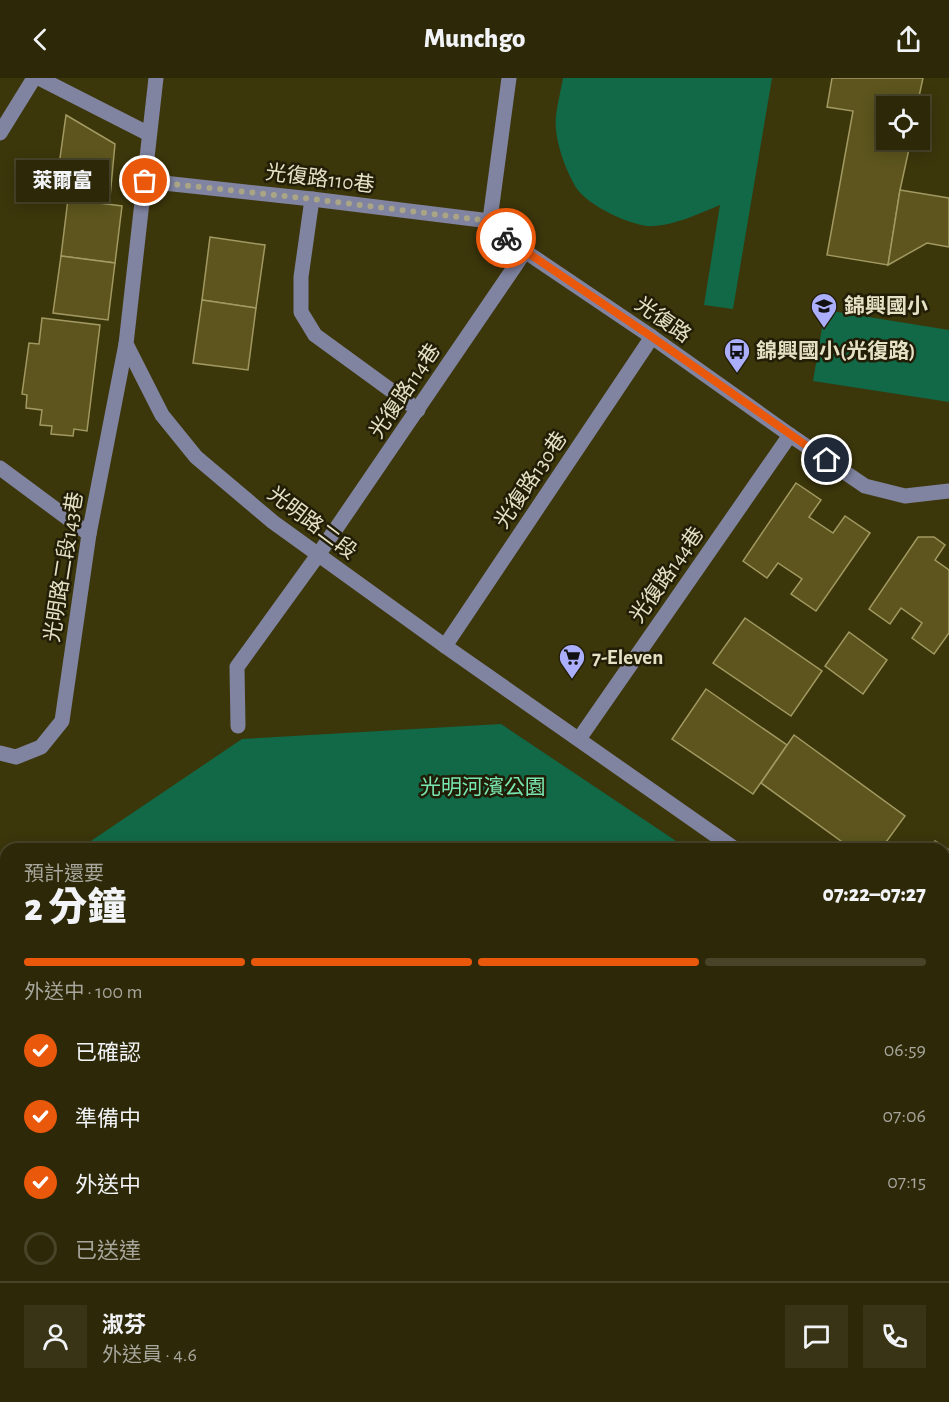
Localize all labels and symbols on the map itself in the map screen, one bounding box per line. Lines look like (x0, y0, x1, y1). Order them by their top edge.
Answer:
pin (119, 155, 170, 206)
callout: 萊爾富 (16, 160, 109, 202)
street label: 光復路110巷 (264, 161, 376, 196)
courier (476, 208, 536, 268)
school or university icon: 錦興國小 (809, 291, 839, 329)
street label: 光復路 (631, 293, 695, 347)
place label: 錦興國小 (844, 294, 928, 317)
bus stop icon: 錦興國小(光復路) (722, 336, 752, 374)
place label: 錦興國小(光復路) (756, 339, 916, 362)
street label: 光復路114巷 (365, 340, 444, 442)
street label: 光復路130巷 (490, 428, 571, 532)
pin (801, 434, 852, 485)
street label: 光明路二段 (264, 482, 361, 563)
street label: 光明路二段143巷 (41, 490, 86, 644)
street label: 光復路144巷 (626, 523, 708, 627)
supermarket icon: 7-Eleven (557, 642, 587, 680)
place label: 7-Eleven (592, 647, 663, 668)
park label: 光明河濱公園 (420, 776, 546, 798)

